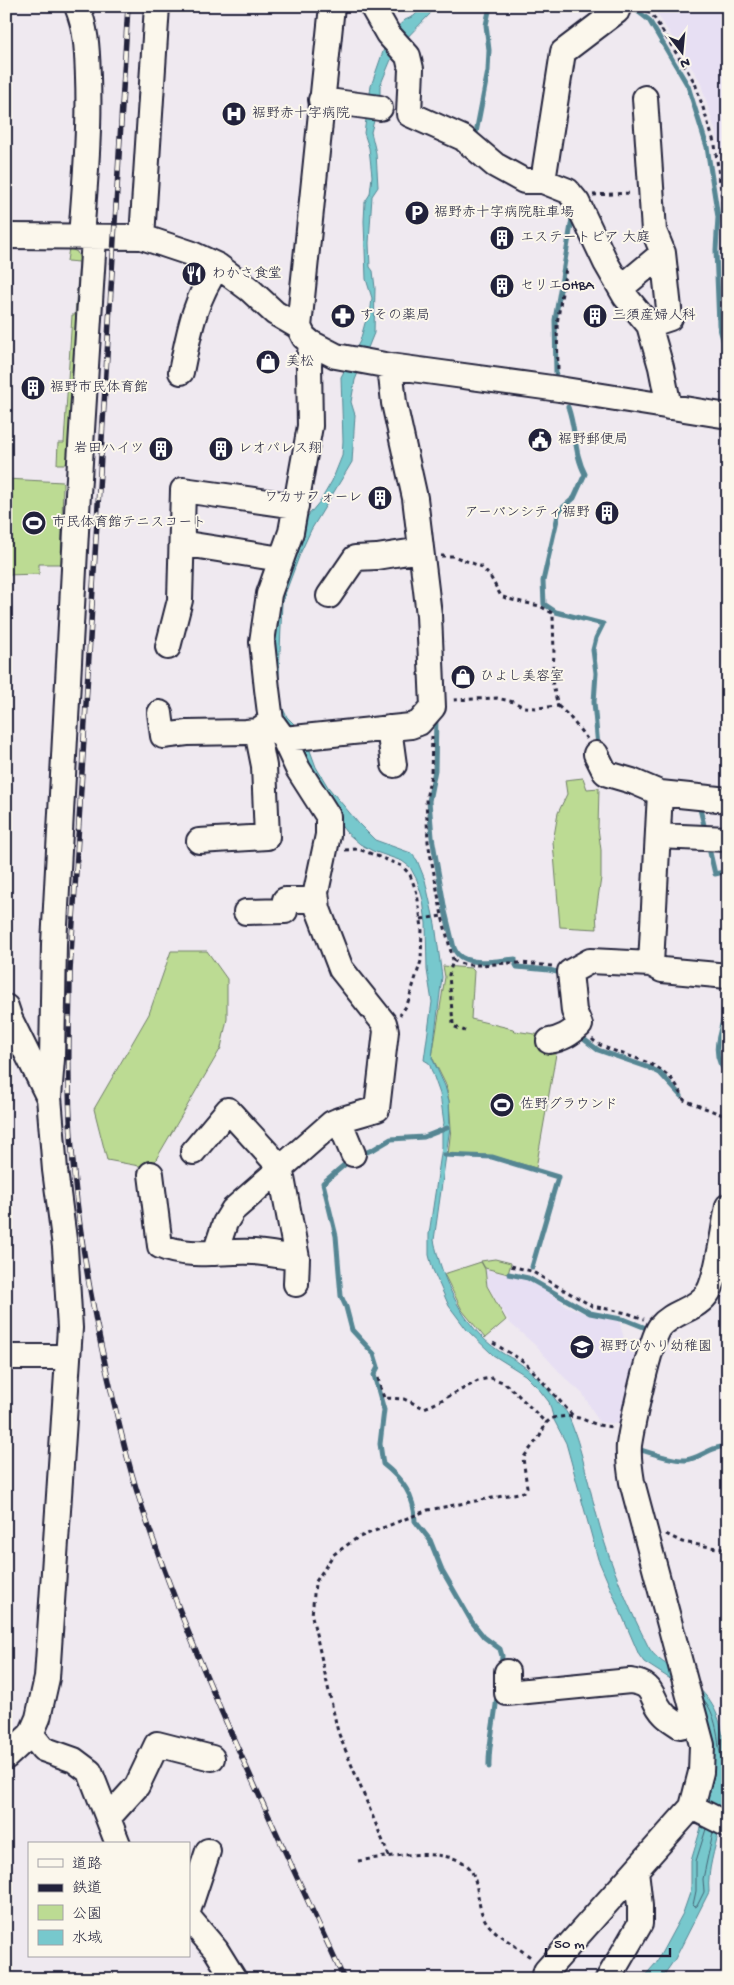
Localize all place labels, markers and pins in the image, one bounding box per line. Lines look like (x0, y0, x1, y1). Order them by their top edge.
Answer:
hospital icon: 裾野赤十字病院 (221, 101, 247, 127)
place label: 裾野赤十字病院 (252, 106, 350, 123)
parking icon: 裾野赤十字病院駐車場 (404, 200, 430, 226)
place label: 裾野赤十字病院駐車場 (434, 205, 574, 222)
building icon: エステートピア 大庭 (489, 225, 515, 251)
place label: エステートピア 大庭 (520, 230, 650, 247)
restaurant icon: わかさ食堂 (181, 261, 207, 287)
place label: わかさ食堂 (212, 266, 282, 283)
building icon: セリエOHBA (489, 273, 515, 299)
place label: セリエOHBA (520, 278, 595, 295)
pharmacy icon: すその薬局 (330, 303, 356, 329)
building icon: 三須産婦人科 (582, 303, 608, 329)
place label: すその薬局 (360, 308, 430, 325)
place label: 三須産婦人科 (612, 308, 696, 325)
shop icon: 美松 (255, 349, 281, 375)
place label: 美松 (286, 354, 314, 371)
building icon: 裾野市民体育館 (20, 375, 46, 401)
place label: 裾野市民体育館 (50, 380, 148, 397)
public building icon: 裾野郵便局 (527, 427, 553, 453)
place label: 裾野郵便局 (558, 432, 628, 449)
building icon: 岩田ハイツ (148, 436, 174, 462)
building icon: レオパレス翔 (208, 436, 234, 462)
place label: 岩田ハイツ (74, 441, 144, 458)
place label: レオパレス翔 (238, 441, 322, 458)
building icon: ワカサフォーレ (367, 485, 393, 511)
place label: ワカサフォーレ (265, 490, 362, 507)
building icon: アーバンシティ裾野 (594, 500, 620, 526)
place label: アーバンシティ裾野 (465, 505, 590, 522)
sports icon: 市民体育館テニスコート (21, 510, 47, 536)
place label: 市民体育館テニスコート (52, 515, 206, 532)
shop icon: ひよし美容室 (450, 664, 476, 690)
place label: ひよし美容室 (480, 669, 564, 686)
sports icon: 佐野グラウンド (489, 1092, 515, 1118)
place label: 佐野グラウンド (520, 1097, 618, 1114)
school or university icon: 裾野ひかり幼稚園 (569, 1334, 595, 1360)
place label: 裾野ひかり幼稚園 (600, 1339, 712, 1356)

